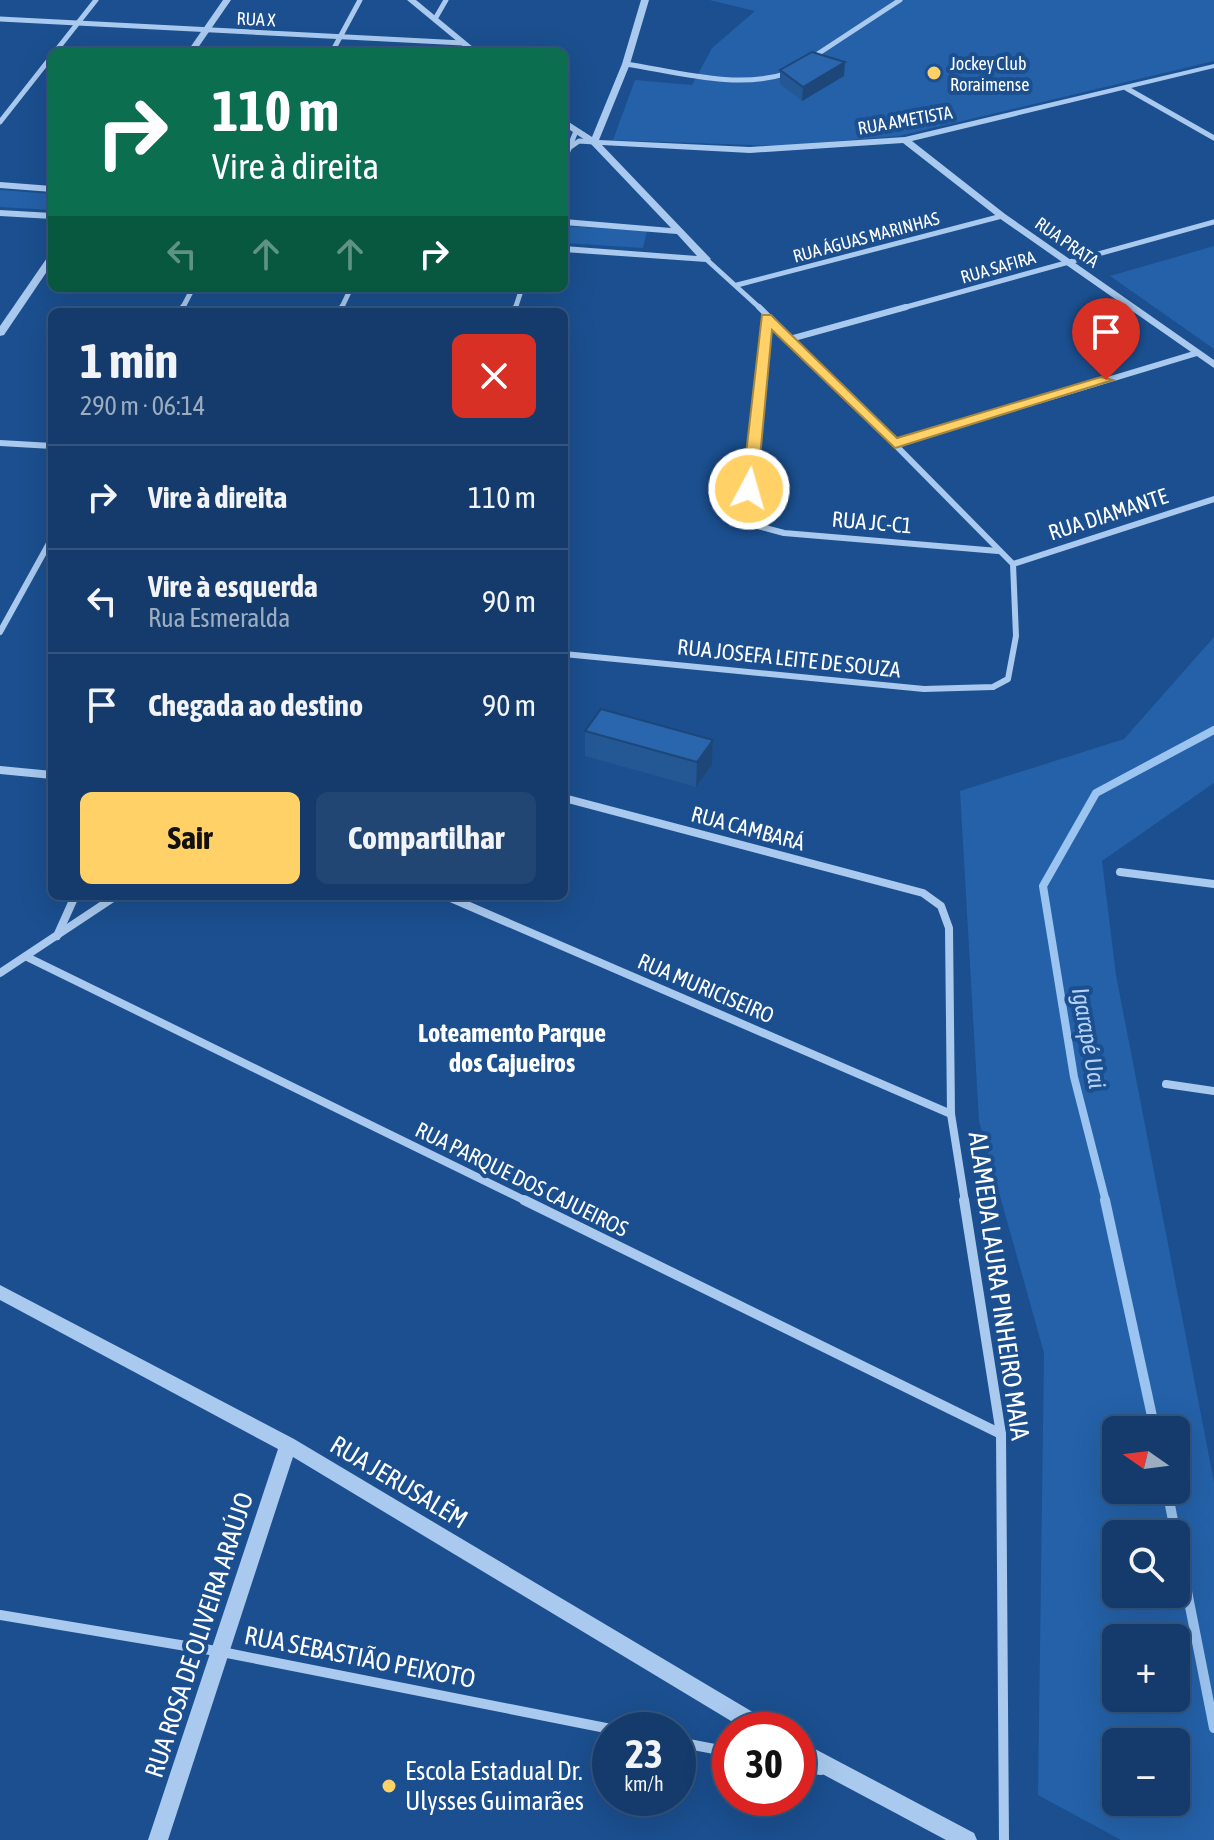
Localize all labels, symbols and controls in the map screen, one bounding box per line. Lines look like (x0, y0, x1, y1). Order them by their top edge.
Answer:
street label: RUA X (236, 7, 277, 31)
place label: Jockey Club Roraimense (950, 53, 1029, 95)
marker: Jockey Club Roraimense (925, 64, 943, 82)
text: 110 m (212, 79, 339, 143)
icon: right (80, 80, 184, 184)
street label: RUA AMETISTA (856, 101, 954, 139)
text: Vire à direita (212, 145, 379, 187)
street label: RUA ÁGUAS MARINHAS (791, 207, 942, 267)
street label: RUA PRATA (1031, 213, 1103, 272)
icon: left (160, 232, 204, 276)
icon: ahead (244, 232, 288, 276)
icon: ahead (328, 232, 372, 276)
icon: right (412, 232, 456, 276)
street label: RUA SAFIRA (958, 246, 1038, 288)
pin (1072, 298, 1140, 380)
icon: arrive (1084, 310, 1128, 354)
text: 1 min (80, 333, 178, 388)
button: close (452, 334, 536, 418)
text: 290 m · 06:14 (80, 391, 205, 421)
position arrow (707, 447, 791, 531)
icon: right (80, 475, 124, 519)
text: Vire à direita (148, 480, 287, 514)
text: 110 m (468, 480, 536, 514)
street label: RUA DIAMANTE (1045, 482, 1172, 546)
street label: RUA JC-C1 (831, 506, 913, 538)
text: Vire à esquerda (148, 569, 318, 603)
icon: left (80, 579, 124, 623)
text: 90 m (482, 584, 536, 618)
text: Rua Esmeralda (148, 603, 290, 633)
street label: RUA JOSEFA LEITE DE SOUZA (676, 633, 902, 683)
icon: arrive (80, 683, 124, 727)
text: Chegada ao destino (148, 688, 363, 722)
text: 90 m (482, 688, 536, 722)
button: Sair (80, 792, 300, 884)
button: Compartilhar (316, 792, 536, 884)
street label: RUA CAMBARÁ (689, 800, 808, 856)
street label: RUA MURICISEIRO (634, 948, 778, 1028)
water label: Igarapé Uai (1067, 985, 1111, 1091)
district label: Loteamento Parque dos Cajueiros (418, 1018, 606, 1078)
street label: RUA PARQUE DOS CAJUEIROS (411, 1116, 633, 1242)
street label: ALAMEDA LAURA PINHEIRO MAIA (963, 1130, 1036, 1442)
north arrow (1102, 1416, 1190, 1504)
map controls (1102, 1416, 1190, 1816)
street label: RUA JERUSALÉM (325, 1429, 473, 1535)
street label: RUA ROSA DE OLIVEIRA ARAÚJO (139, 1489, 259, 1781)
button: search (1102, 1520, 1190, 1608)
street label: RUA SEBASTIÃO PEIXOTO (242, 1620, 478, 1694)
button: + (1102, 1624, 1190, 1712)
speed limit sign: 30 (712, 1712, 816, 1816)
button: − (1102, 1728, 1190, 1816)
text: 23 (625, 1731, 663, 1776)
place label: Escola Estadual Dr. Ulysses Guimarães (405, 1756, 584, 1816)
text: km/h (624, 1772, 664, 1795)
marker: Escola Estadual Dr. Ulysses Guimarães (380, 1777, 398, 1795)

